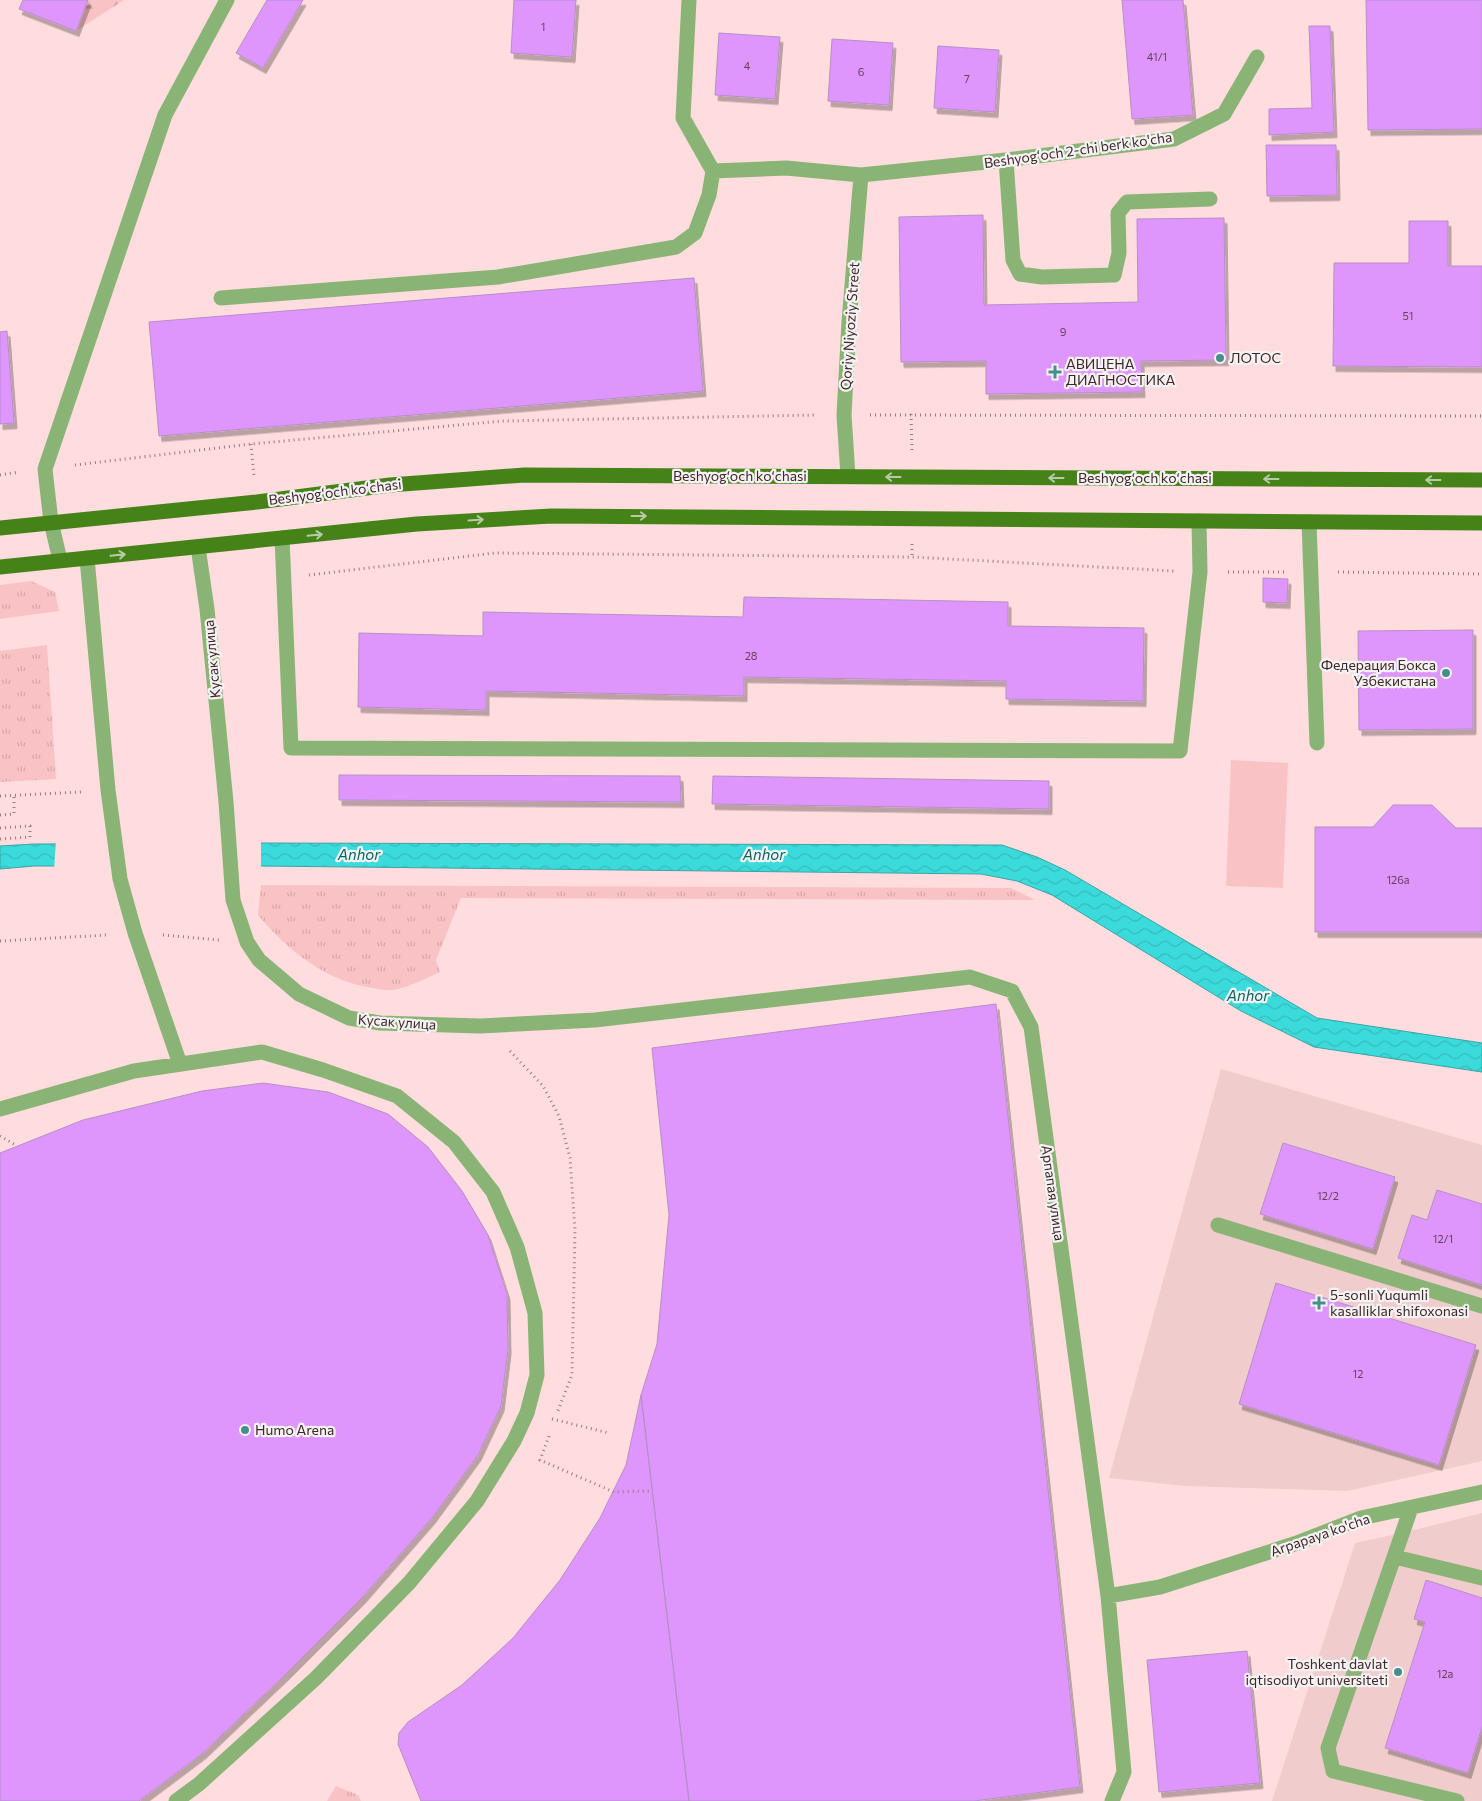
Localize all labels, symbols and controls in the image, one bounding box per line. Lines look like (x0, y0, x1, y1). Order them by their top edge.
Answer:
house number: 1 (541, 20, 545, 33)
house number: 41/1 (1147, 50, 1167, 63)
house number: 4 (744, 59, 751, 72)
house number: 6 (858, 65, 865, 78)
house number: 7 (964, 72, 970, 85)
street label: Beshyogʻoch 2-chi berk ko'cha (983, 128, 1173, 171)
street label: Qoriy Niyoziy Street (837, 261, 862, 391)
house number: 51 (1402, 309, 1414, 322)
house number: 9 (1060, 325, 1067, 338)
place label: ЛОТОС (1230, 349, 1281, 366)
marker: ЛОТОС (1214, 352, 1226, 364)
place label: АВИЦЕНА ДИАГНОСТИКА (1066, 355, 1176, 388)
marker: АВИЦЕНА ДИАГНОСТИКА (1048, 365, 1062, 379)
street label: Beshyogʻoch koʻchasi (673, 467, 807, 484)
street label: Beshyogʻoch koʻchasi (1078, 469, 1212, 486)
one-way arrow (886, 472, 902, 482)
one-way arrow (1048, 473, 1064, 483)
one-way arrow (1263, 474, 1280, 484)
street label: Beshyogʻoch koʻchasi (267, 475, 402, 508)
one-way arrow (1426, 475, 1442, 485)
one-way arrow (630, 512, 646, 521)
one-way arrow (468, 516, 484, 525)
one-way arrow (306, 530, 322, 540)
one-way arrow (110, 550, 126, 559)
street label: Кусак улица (200, 619, 223, 699)
house number: 28 (745, 649, 758, 662)
place label: Федерация Бокса Узбекистана (1321, 656, 1436, 689)
marker: Федерация Бокса Узбекистана (1440, 667, 1452, 679)
water label: Anhor (337, 845, 381, 863)
water label: Anhor (742, 845, 786, 863)
house number: 126a (1386, 873, 1410, 886)
water label: Anhor (1226, 986, 1270, 1004)
street label: Кусак улица (357, 1010, 437, 1033)
street label: Арпапая улица (1038, 1144, 1069, 1242)
house number: 12/2 (1317, 1189, 1339, 1202)
house number: 12/1 (1433, 1232, 1453, 1245)
place label: 5-sonli Yuqumli kasalliklar shifoxonasi (1330, 1286, 1468, 1319)
marker: 5-sonli Yuqumli kasalliklar shifoxonasi (1312, 1296, 1326, 1310)
house number: 12 (1353, 1367, 1363, 1380)
place label: Humo Arena (255, 1421, 334, 1438)
marker: Humo Arena (239, 1424, 251, 1436)
street label: Arpapaya ko'cha (1268, 1510, 1372, 1560)
place label: Toshkent davlat iqtisodiyot universiteti (1245, 1655, 1388, 1688)
marker: Toshkent davlat iqtisodiyot universiteti (1392, 1666, 1404, 1678)
house number: 12a (1437, 1667, 1453, 1680)

